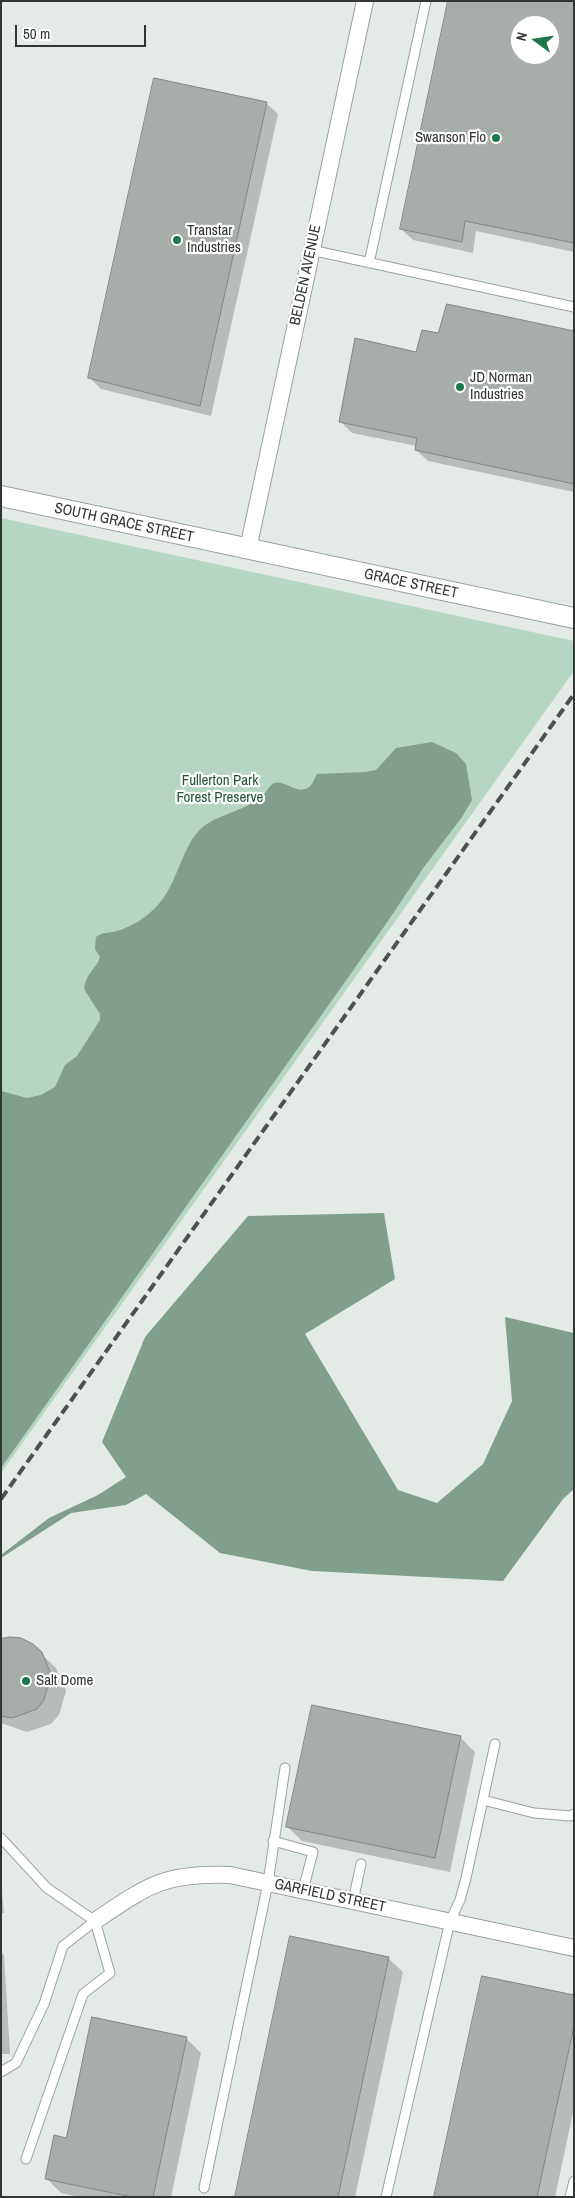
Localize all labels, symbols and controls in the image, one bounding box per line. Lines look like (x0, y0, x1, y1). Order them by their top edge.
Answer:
scale bar (18, 15, 149, 47)
north arrow (510, 15, 560, 65)
text: 50 m (23, 23, 50, 44)
text: N (512, 30, 531, 43)
place label: Swanson Flo (415, 129, 486, 147)
marker: Swanson Flo (490, 132, 502, 144)
place label: Transtar Industries (187, 222, 241, 257)
street label: BELDEN AVENUE (287, 223, 325, 327)
marker: Transtar Industries (171, 234, 183, 246)
place label: JD Norman Industries (470, 369, 532, 404)
marker: JD Norman Industries (454, 381, 466, 393)
street label: SOUTH GRACE STREET (53, 499, 195, 547)
street label: GRACE STREET (362, 565, 460, 603)
park label: Fullerton Park Forest Preserve (177, 772, 263, 807)
place label: Salt Dome (36, 1672, 93, 1690)
marker: Salt Dome (20, 1675, 32, 1687)
street label: GARFIELD STREET (273, 1875, 387, 1917)

